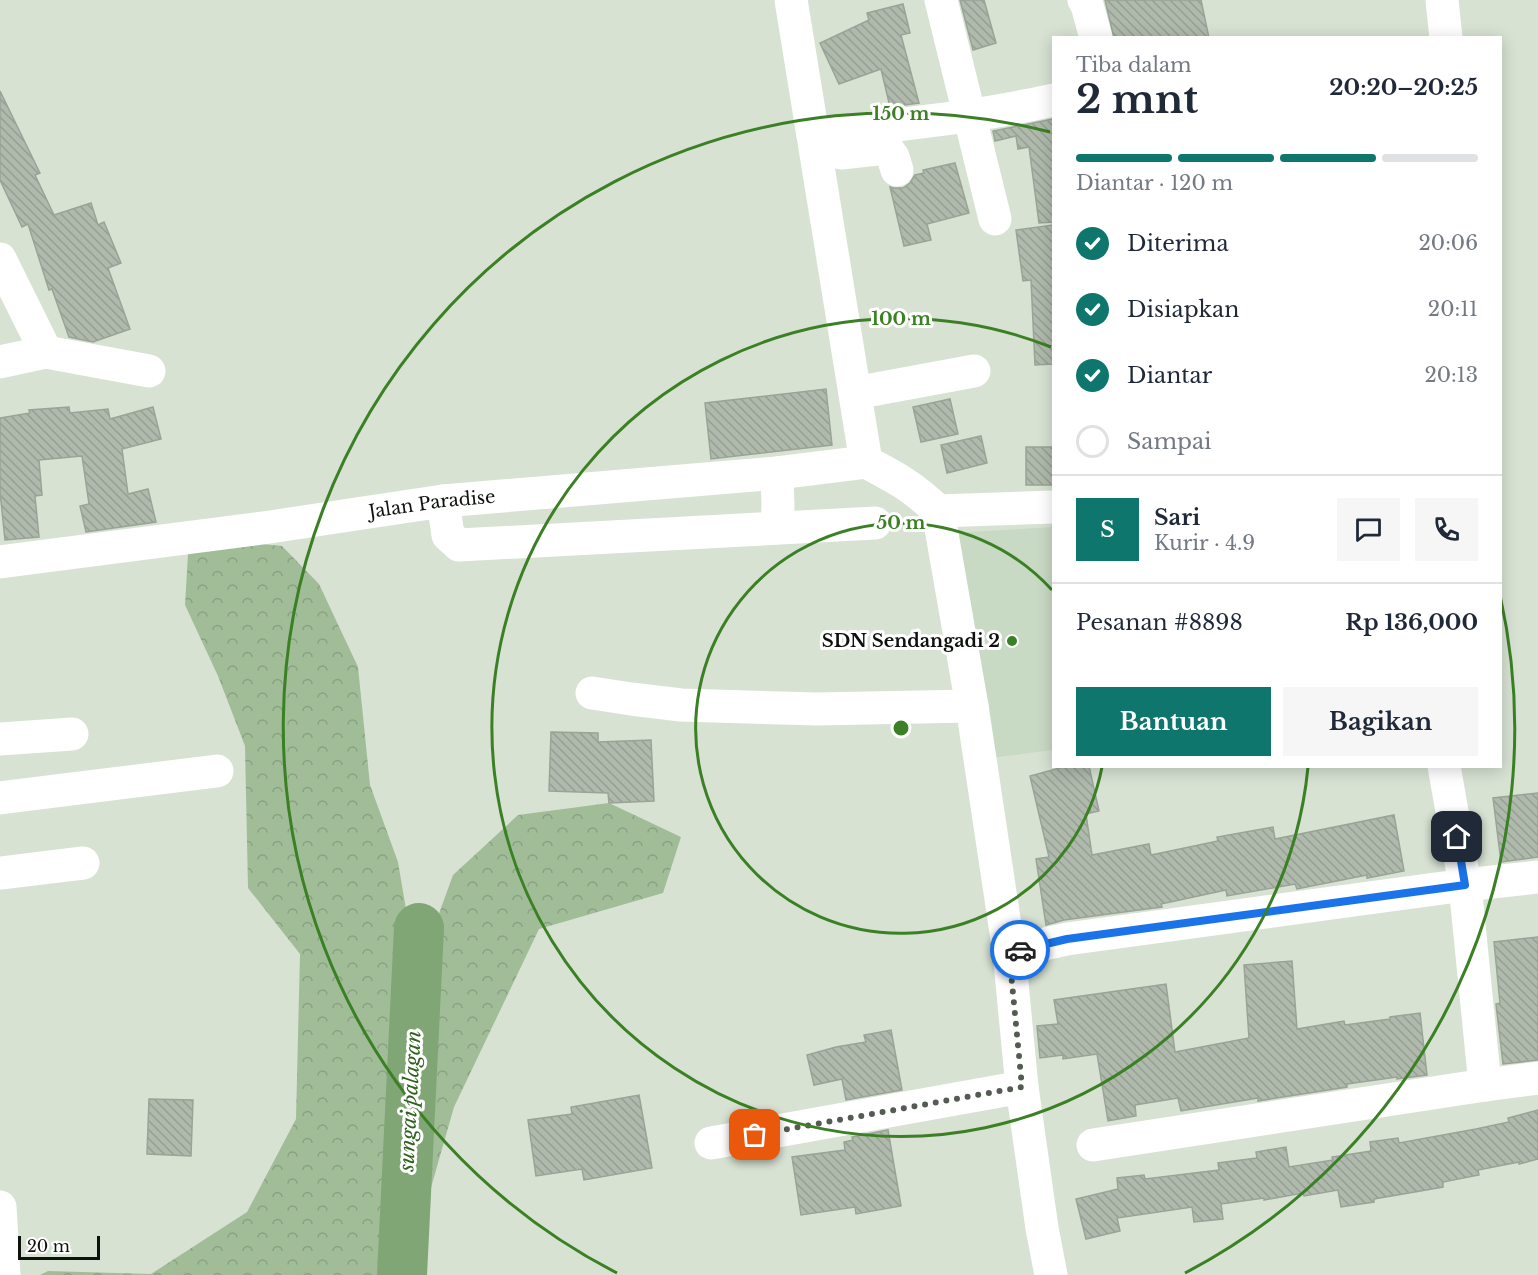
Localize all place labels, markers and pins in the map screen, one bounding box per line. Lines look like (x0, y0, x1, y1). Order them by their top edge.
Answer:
place label: SDN Sendangadi 2 (822, 630, 1000, 652)
marker: SDN Sendangadi 2 (1005, 634, 1019, 648)
centre of rings (891, 718, 911, 738)
pin (1431, 811, 1482, 862)
pin (729, 1109, 780, 1160)

